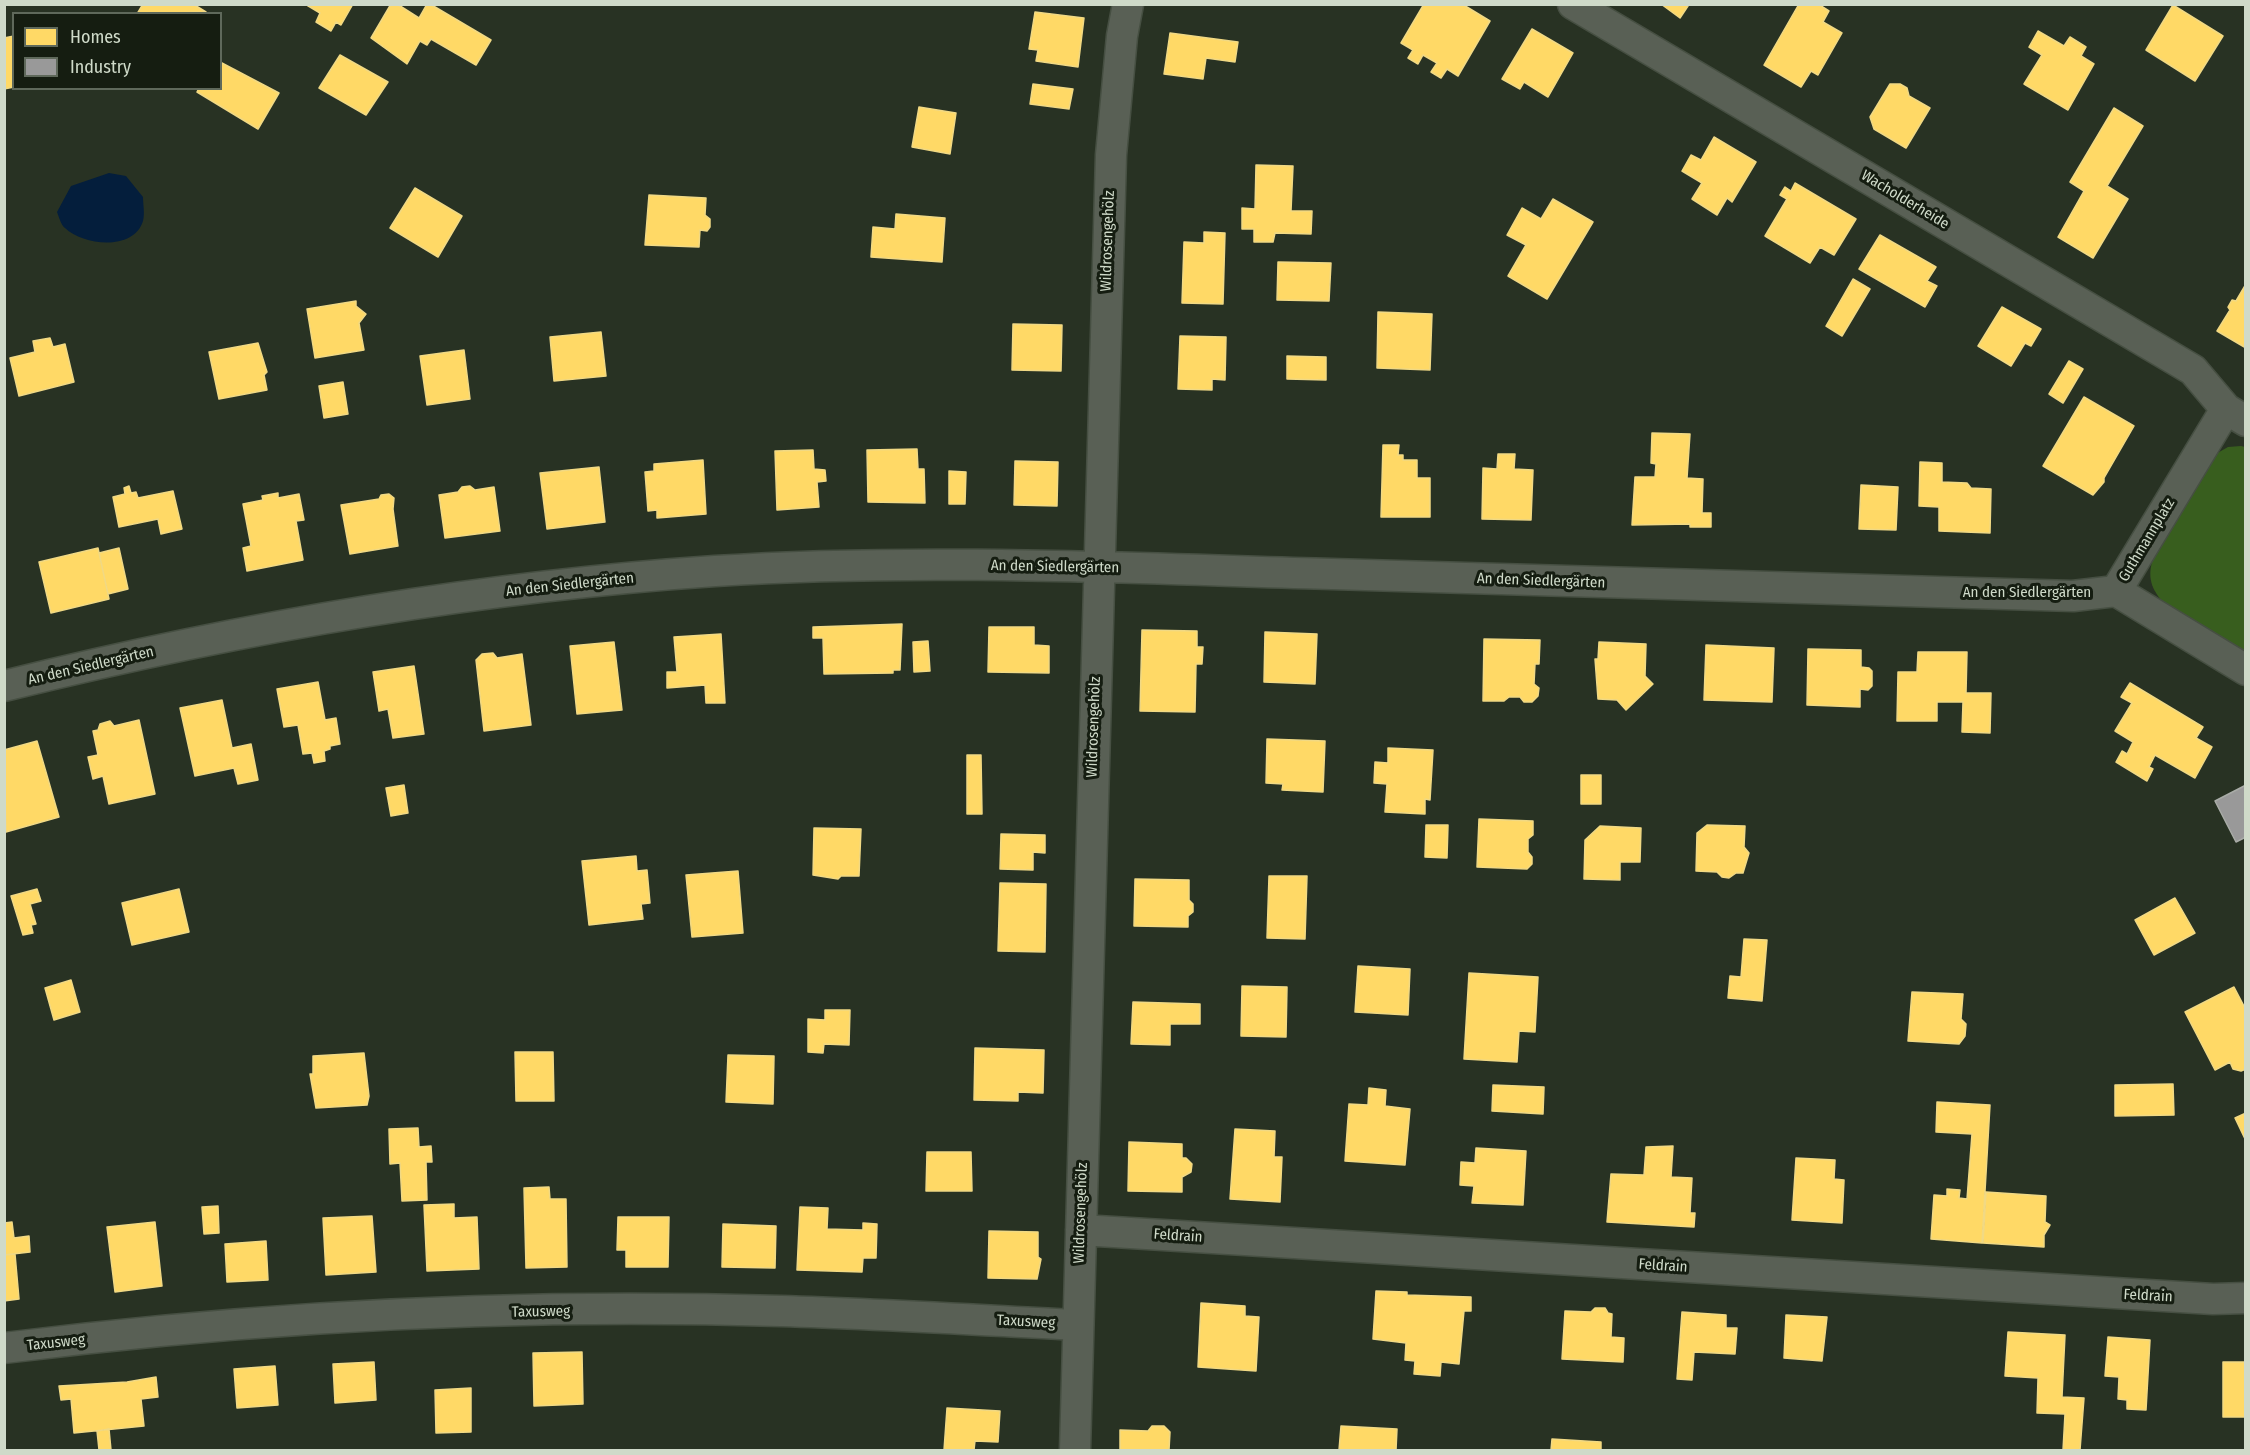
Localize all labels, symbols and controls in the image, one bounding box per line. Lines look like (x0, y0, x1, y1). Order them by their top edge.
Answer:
legend (12, 12, 222, 90)
text: Homes (70, 26, 121, 48)
text: Industry (70, 56, 131, 78)
street label: Wacholderheide (1858, 167, 1952, 233)
street label: Wildrosengehölz (1097, 190, 1119, 292)
street label: Guthmannplatz (2115, 495, 2179, 585)
street label: An den Siedlergärten (991, 557, 1119, 577)
street label: An den Siedlergärten (505, 569, 635, 601)
street label: An den Siedlergärten (1476, 570, 1606, 592)
street label: An den Siedlergärten (1963, 584, 2091, 602)
street label: An den Siedlergärten (26, 643, 156, 689)
street label: Wildrosengehölz (1083, 676, 1105, 778)
street label: Wildrosengehölz (1070, 1162, 1092, 1264)
street label: Feldrain (1153, 1225, 1203, 1247)
street label: Feldrain (1638, 1255, 1688, 1277)
street label: Feldrain (2123, 1286, 2173, 1306)
street label: Taxusweg (512, 1302, 570, 1322)
street label: Taxusweg (996, 1311, 1056, 1333)
street label: Taxusweg (26, 1331, 86, 1355)

